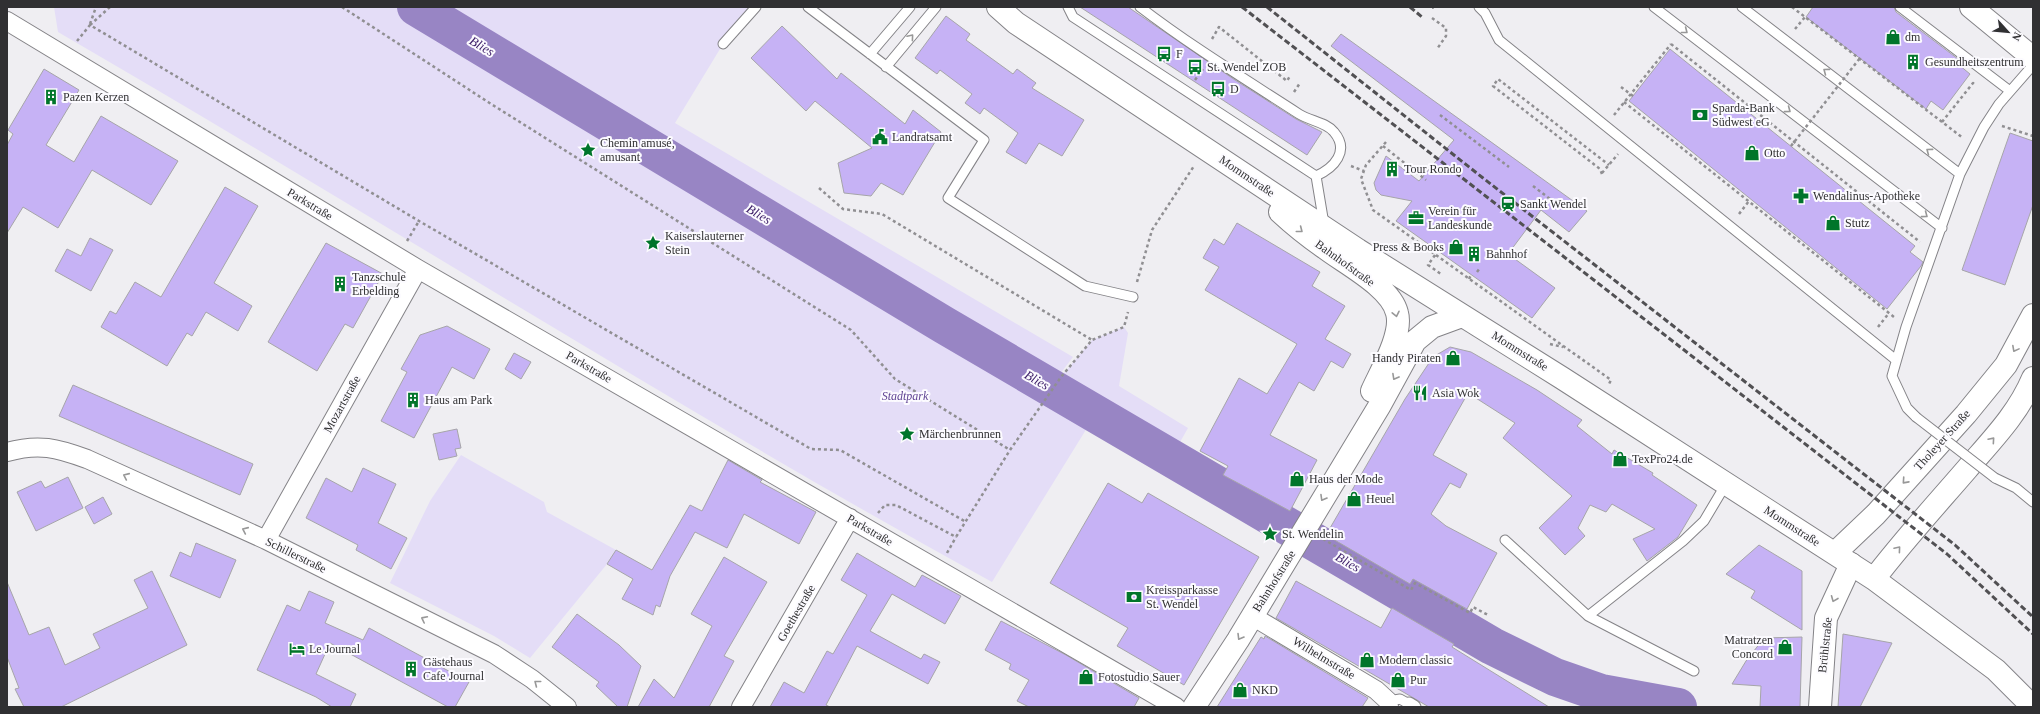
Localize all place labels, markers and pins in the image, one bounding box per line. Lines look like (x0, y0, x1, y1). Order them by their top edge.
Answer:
shop icon: dm (1884, 28, 1902, 46)
place label: dm (1905, 30, 1921, 44)
bus stop icon: F (1155, 45, 1173, 63)
place label: F (1176, 47, 1183, 61)
building icon: Gesundheitszentrum (1904, 53, 1922, 71)
place label: Gesundheitszentrum (1925, 55, 2024, 69)
bus stop icon: St. Wendel ZOB (1186, 58, 1204, 76)
place label: St. Wendel ZOB (1207, 60, 1286, 74)
bus stop icon: D (1209, 80, 1227, 98)
place label: D (1230, 82, 1239, 96)
building icon: Pazen Kerzen (42, 88, 60, 106)
place label: Pazen Kerzen (63, 90, 129, 104)
place label: Sparda-Bank Südwest eG (1712, 101, 1775, 129)
bank icon: Sparda-Bank Südwest eG (1691, 106, 1709, 124)
public building icon: Landratsamt (871, 128, 889, 146)
place label: Landratsamt (892, 130, 953, 144)
place label: Chemin amusé, amusant (600, 136, 675, 164)
place icon: Chemin amusé, amusant (579, 141, 597, 159)
shop icon: Otto (1743, 144, 1761, 162)
place label: Otto (1764, 146, 1785, 160)
building icon: Tour Rondo (1383, 160, 1401, 178)
place label: Tour Rondo (1404, 162, 1462, 176)
pharmacy icon: Wendalinus-Apotheke (1792, 187, 1810, 205)
place label: Wendalinus-Apotheke (1813, 189, 1920, 203)
station icon: Sankt Wendel (1499, 195, 1517, 213)
place label: Sankt Wendel (1520, 197, 1587, 211)
place label: Verein für Landeskunde (1428, 204, 1492, 232)
office icon: Verein für Landeskunde (1407, 209, 1425, 227)
shop icon: Stutz (1824, 214, 1842, 232)
place label: Stutz (1845, 216, 1870, 230)
place label: Kaiserslauterner Stein (665, 229, 744, 257)
place icon: Kaiserslauterner Stein (644, 234, 662, 252)
shop icon: Press & Books (1447, 238, 1465, 256)
place label: Press & Books (1373, 240, 1444, 254)
building icon: Bahnhof (1465, 245, 1483, 263)
place label: Bahnhof (1486, 247, 1527, 261)
place label: Tanzschule Erbelding (352, 270, 406, 298)
building icon: Tanzschule Erbelding (331, 275, 349, 293)
shop icon: Handy Piraten (1444, 349, 1462, 367)
place label: Handy Piraten (1372, 351, 1441, 365)
restaurant icon: Asia Wok (1411, 384, 1429, 402)
place label: Asia Wok (1432, 386, 1479, 400)
building icon: Haus am Park (404, 391, 422, 409)
place label: Haus am Park (425, 393, 492, 407)
place icon: Märchenbrunnen (898, 425, 916, 443)
place label: Märchenbrunnen (919, 427, 1001, 441)
shop icon: TexPro24.de (1611, 450, 1629, 468)
place label: TexPro24.de (1632, 452, 1693, 466)
shop icon: Haus der Mode (1288, 470, 1306, 488)
place label: Haus der Mode (1309, 472, 1383, 486)
shop icon: Heuel (1345, 490, 1363, 508)
place label: Heuel (1366, 492, 1395, 506)
place icon: St. Wendelin (1261, 525, 1279, 543)
place label: St. Wendelin (1282, 527, 1343, 541)
place label: Kreissparkasse St. Wendel (1146, 583, 1218, 611)
bank icon: Kreissparkasse St. Wendel (1125, 588, 1143, 606)
place label: Matratzen Concord (1724, 633, 1773, 661)
shop icon: Matratzen Concord (1776, 638, 1794, 656)
hotel icon: Le Journal (288, 640, 306, 658)
place label: Le Journal (309, 642, 361, 656)
shop icon: Modern classic (1358, 651, 1376, 669)
place label: Modern classic (1379, 653, 1452, 667)
place label: Gästehaus Cafe Journal (423, 655, 485, 683)
building icon: Gästehaus Cafe Journal (402, 660, 420, 678)
shop icon: Fotostudio Sauer (1077, 668, 1095, 686)
place label: Fotostudio Sauer (1098, 670, 1180, 684)
shop icon: Pur (1389, 671, 1407, 689)
place label: Pur (1410, 673, 1427, 687)
shop icon: NKD (1231, 681, 1249, 699)
place label: NKD (1252, 683, 1278, 697)

